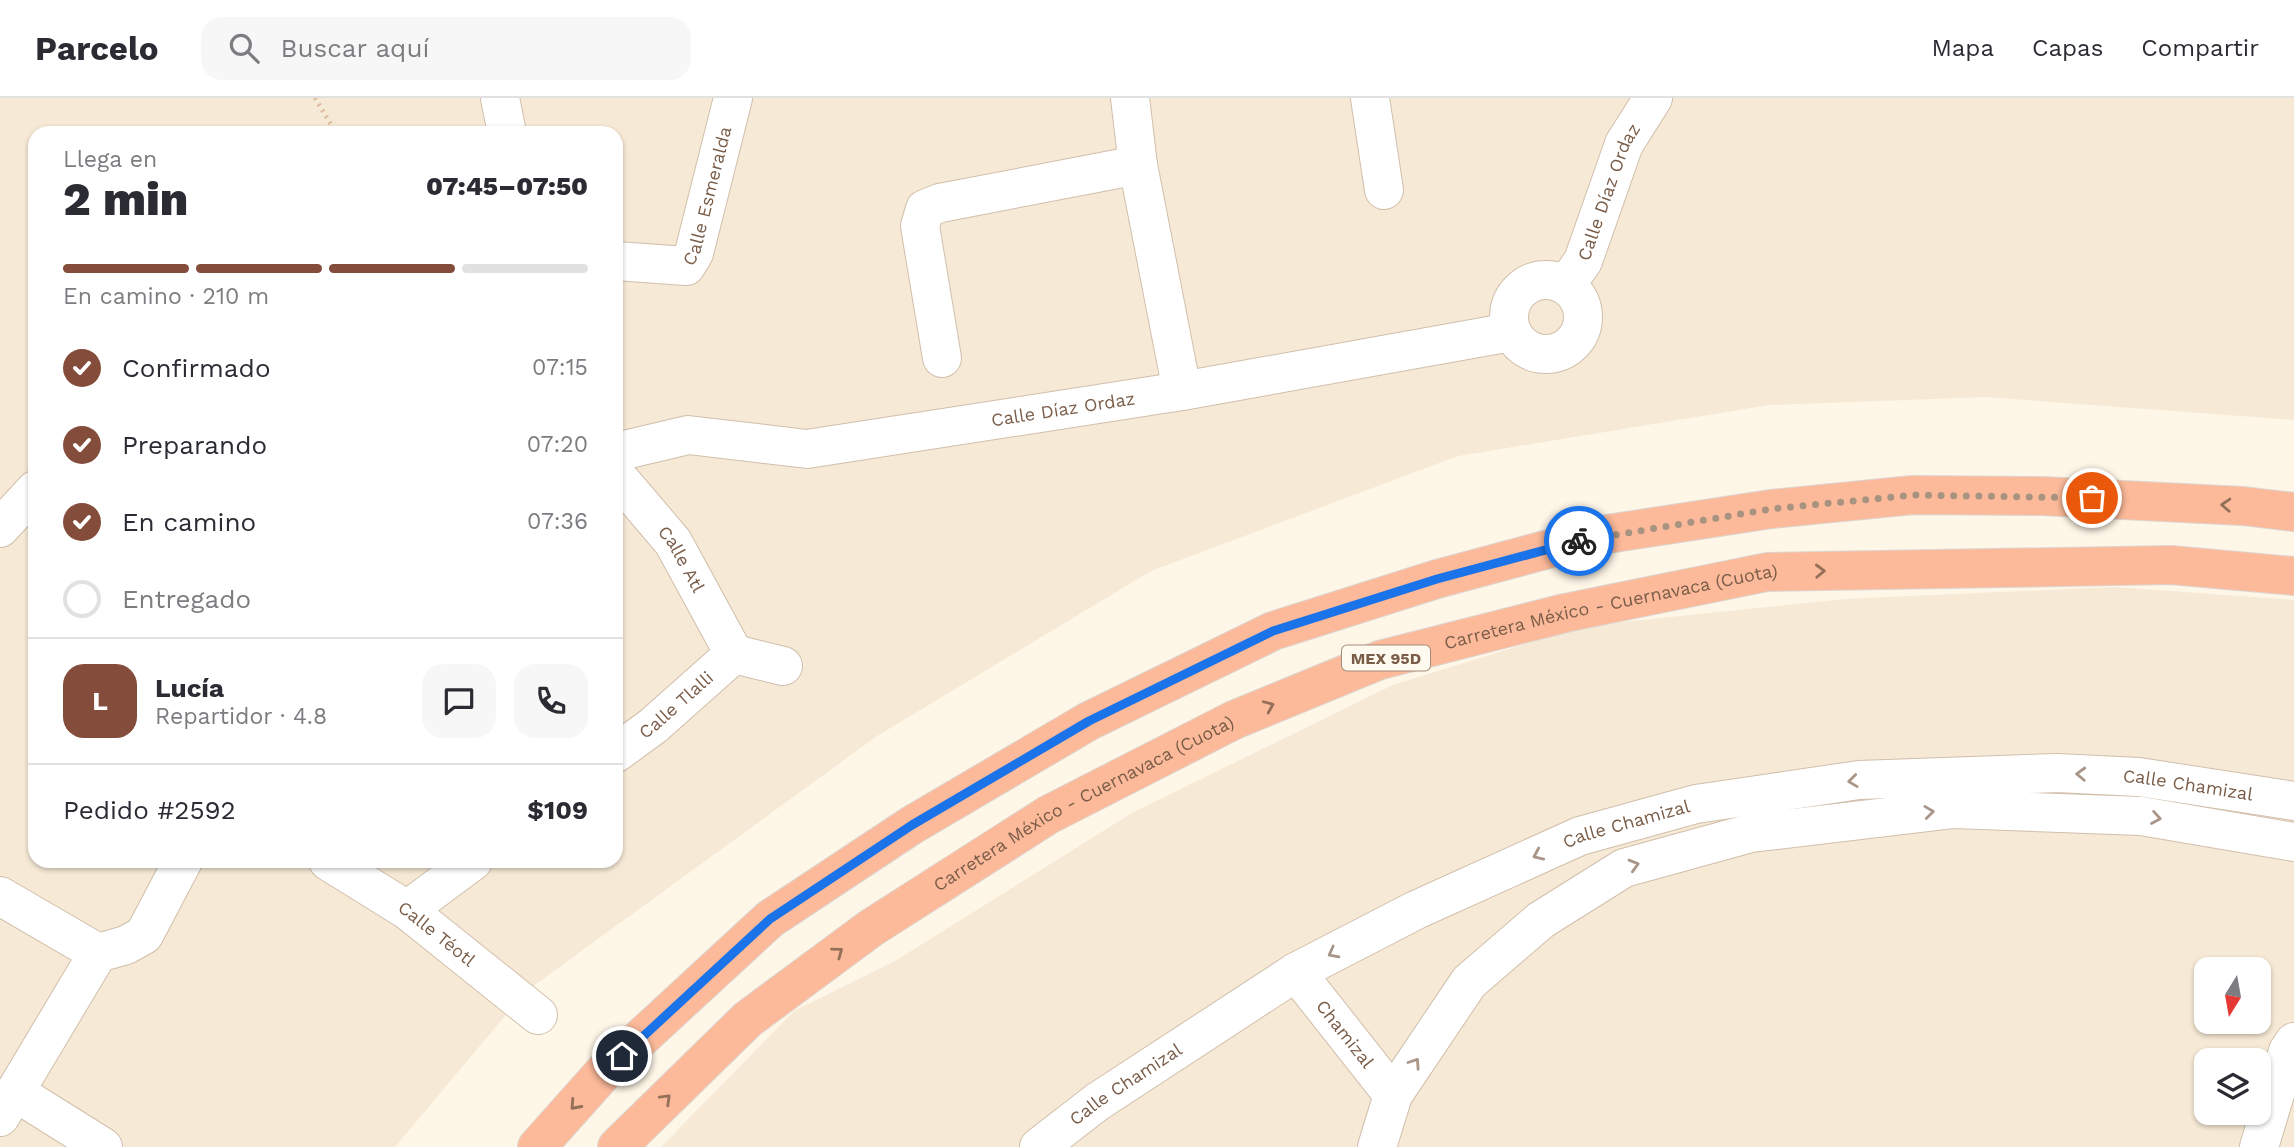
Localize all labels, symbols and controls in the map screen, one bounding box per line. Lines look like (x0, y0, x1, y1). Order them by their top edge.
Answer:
search box (201, 17, 691, 80)
text: Parcelo (35, 29, 159, 68)
icon: search (225, 29, 263, 67)
text: Buscar aquí (281, 33, 429, 63)
text: Mapa (1931, 34, 1994, 62)
text: Capas (2032, 34, 2103, 62)
text: Compartir (2141, 34, 2259, 62)
street label: Calle Díaz Ordaz (1573, 119, 1644, 263)
street label: Calle Esmeralda (678, 124, 735, 269)
text: Llega en (63, 146, 157, 173)
text: 07:45–07:50 (426, 171, 588, 201)
text: 2 min (63, 172, 188, 226)
text: En camino · 210 m (63, 283, 269, 310)
icon: check (63, 349, 101, 387)
text: Confirmado (122, 353, 271, 383)
text: 07:15 (532, 354, 588, 381)
street label: Calle Díaz Ordaz (990, 387, 1137, 430)
icon: check (63, 426, 101, 464)
text: Preparando (122, 430, 267, 460)
text: 07:20 (527, 431, 588, 458)
pin (2062, 468, 2122, 528)
icon: bag (2073, 479, 2111, 517)
one-way arrow (2220, 498, 2231, 513)
icon: check (63, 503, 101, 541)
courier (1544, 506, 1614, 576)
text: En camino (122, 507, 256, 537)
text: 07:36 (527, 508, 588, 535)
street label: Calle Atl (654, 521, 710, 596)
icon: bike (1560, 522, 1598, 560)
street label: Carretera México - Cuernavaca (Cuota) (1442, 560, 1778, 653)
one-way arrow (1815, 563, 1826, 578)
text: Entregado (122, 584, 251, 614)
road number: MEX 95D (1342, 646, 1430, 670)
button: chat (422, 664, 496, 738)
button: phone (514, 664, 588, 738)
street label: Calle Tlalli (635, 667, 717, 743)
text: Lucía (155, 673, 224, 703)
text: L (92, 686, 108, 716)
one-way arrow (1261, 700, 1274, 714)
text: Repartidor · 4.8 (155, 703, 327, 730)
street label: Carretera México - Cuernavaca (Cuota) (929, 711, 1237, 895)
street label: Calle Chamizal (2123, 765, 2255, 805)
one-way arrow (2075, 767, 2086, 782)
one-way arrow (1848, 773, 1859, 788)
text: Pedido #2592 (63, 795, 236, 825)
text: $109 (527, 795, 588, 825)
street label: Calle Chamizal (1559, 795, 1693, 852)
one-way arrow (1924, 805, 1935, 820)
one-way arrow (2150, 810, 2162, 825)
one-way arrow (1533, 847, 1545, 861)
one-way arrow (1628, 859, 1640, 874)
street label: Calle Téotl (395, 896, 480, 971)
one-way arrow (1328, 945, 1340, 958)
one-way arrow (830, 948, 843, 961)
north arrow (2194, 957, 2272, 1034)
map controls (2194, 957, 2271, 1125)
street label: Chamizal (1312, 995, 1379, 1072)
pin (592, 1026, 652, 1086)
icon: home (603, 1037, 641, 1075)
street label: Calle Chamizal (1065, 1038, 1186, 1130)
button: layers (2194, 1048, 2271, 1125)
one-way arrow (1406, 1058, 1419, 1071)
one-way arrow (657, 1095, 670, 1108)
one-way arrow (571, 1097, 583, 1110)

